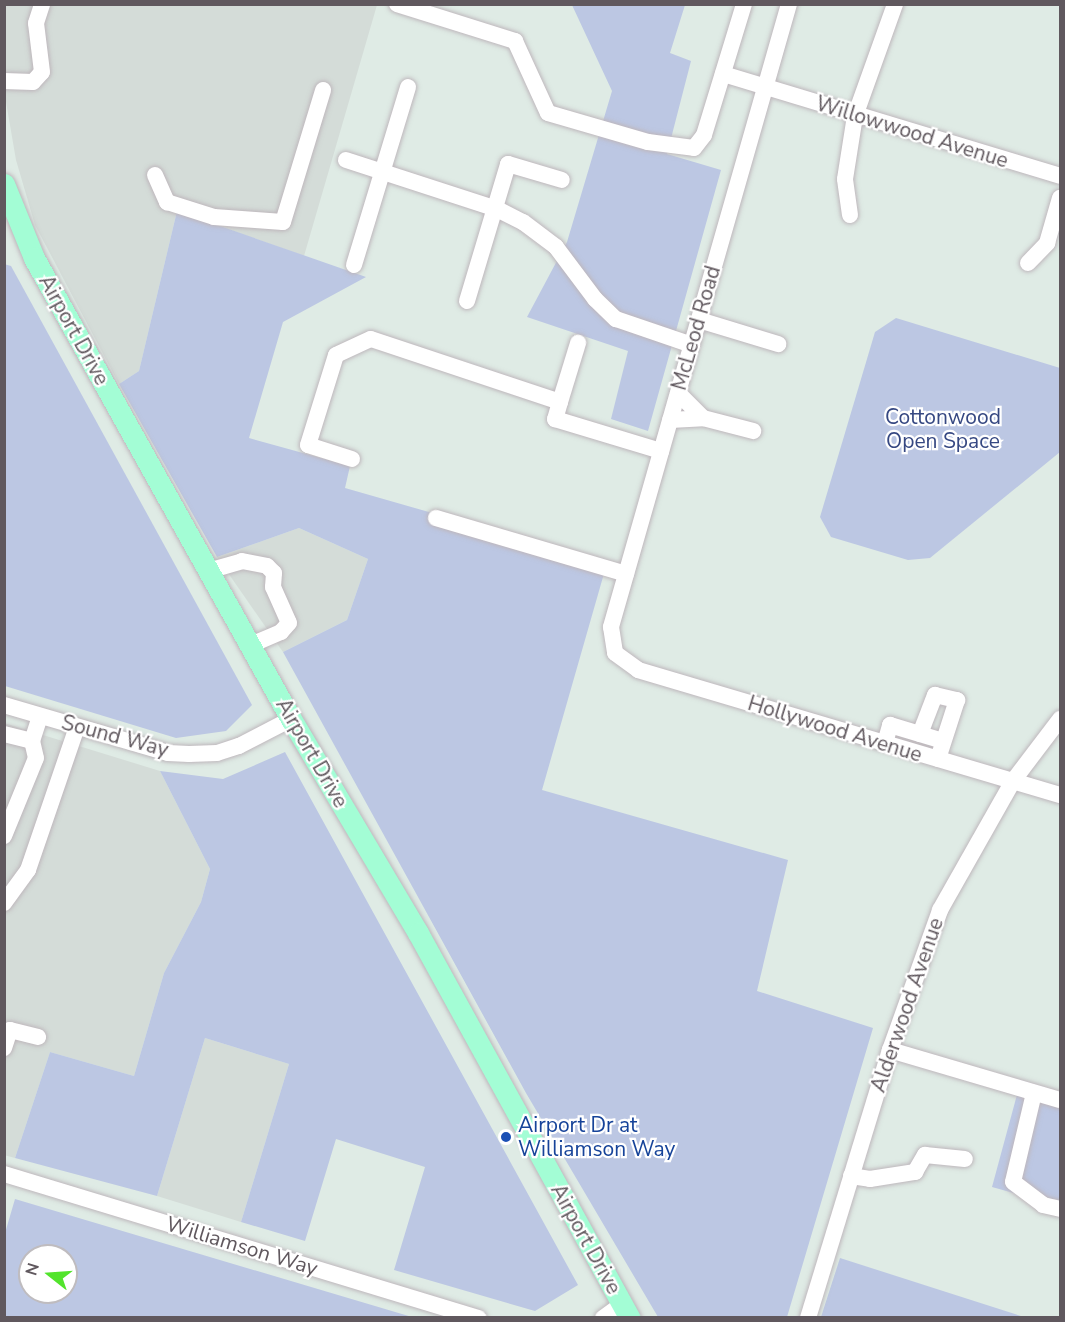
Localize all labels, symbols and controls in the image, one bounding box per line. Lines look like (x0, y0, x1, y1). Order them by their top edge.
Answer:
street label: Willowwood Avenue (813, 91, 1011, 173)
street label: McLeod Road (666, 263, 726, 393)
street label: Airport Drive (33, 270, 115, 390)
park label: Cottonwood Open Space (885, 404, 1001, 454)
street label: Hollywood Avenue (745, 690, 925, 768)
street label: Airport Drive (271, 694, 353, 812)
street label: Sound Way (59, 710, 171, 762)
street label: Alderwood Avenue (865, 914, 949, 1096)
place label: Airport Dr at Williamson Way (518, 1112, 675, 1162)
marker: Airport Dr at Williamson Way (499, 1130, 513, 1144)
street label: Airport Drive (545, 1179, 627, 1299)
street label: Williamson Way (163, 1211, 321, 1281)
north arrow (18, 1244, 78, 1304)
text: N (20, 1260, 45, 1278)

